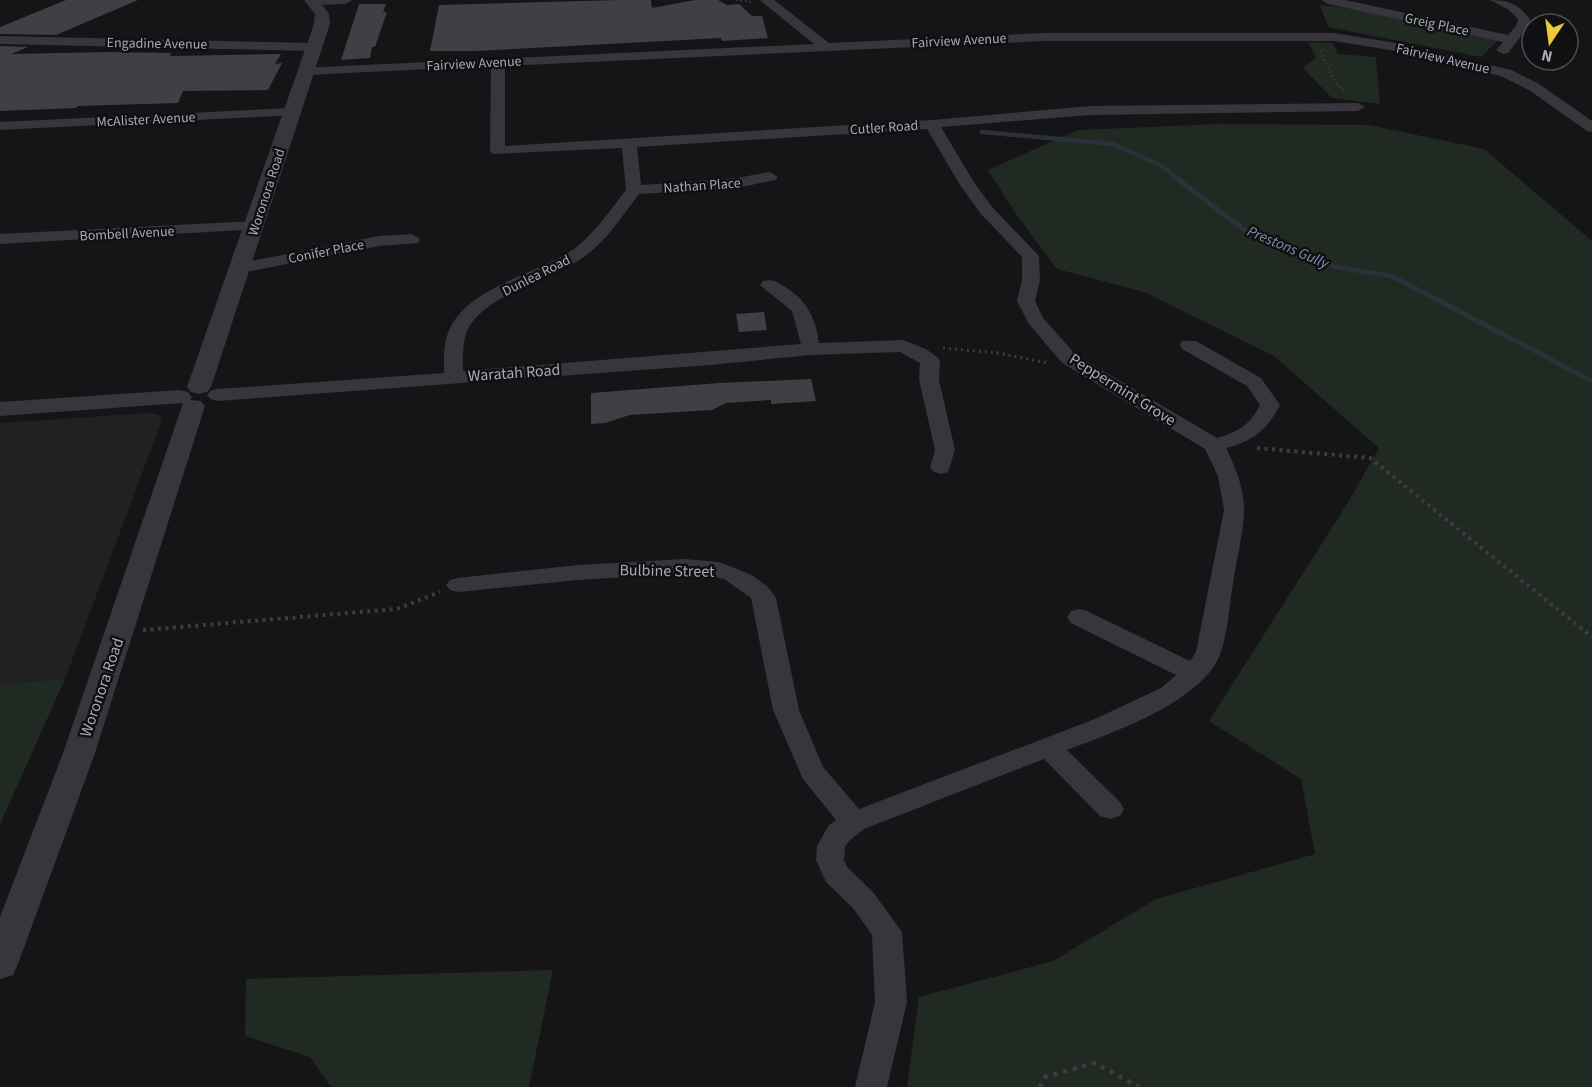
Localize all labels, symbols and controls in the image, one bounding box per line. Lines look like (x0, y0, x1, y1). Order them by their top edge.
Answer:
street label: Greig Place (1403, 8, 1471, 42)
north arrow (1520, 12, 1580, 72)
street label: Fairview Avenue (911, 29, 1007, 53)
street label: Engadine Avenue (106, 33, 208, 55)
street label: Fairview Avenue (1394, 39, 1491, 79)
text: N (1539, 44, 1555, 68)
street label: Fairview Avenue (426, 52, 522, 76)
street label: McAlister Avenue (96, 107, 196, 133)
street label: Cutler Road (849, 116, 919, 140)
street label: Woronora Road (243, 146, 290, 238)
street label: Nathan Place (663, 173, 741, 199)
water label: Prestons Gully (1244, 221, 1333, 275)
street label: Bombell Avenue (79, 222, 175, 246)
street label: Conifer Place (287, 235, 366, 269)
street label: Dunlea Road (499, 250, 574, 302)
street label: Peppermint Grove (1065, 348, 1180, 431)
street label: Waratah Road (467, 359, 561, 387)
street label: Bulbine Street (619, 559, 715, 583)
street label: Woronora Road (75, 635, 129, 740)

